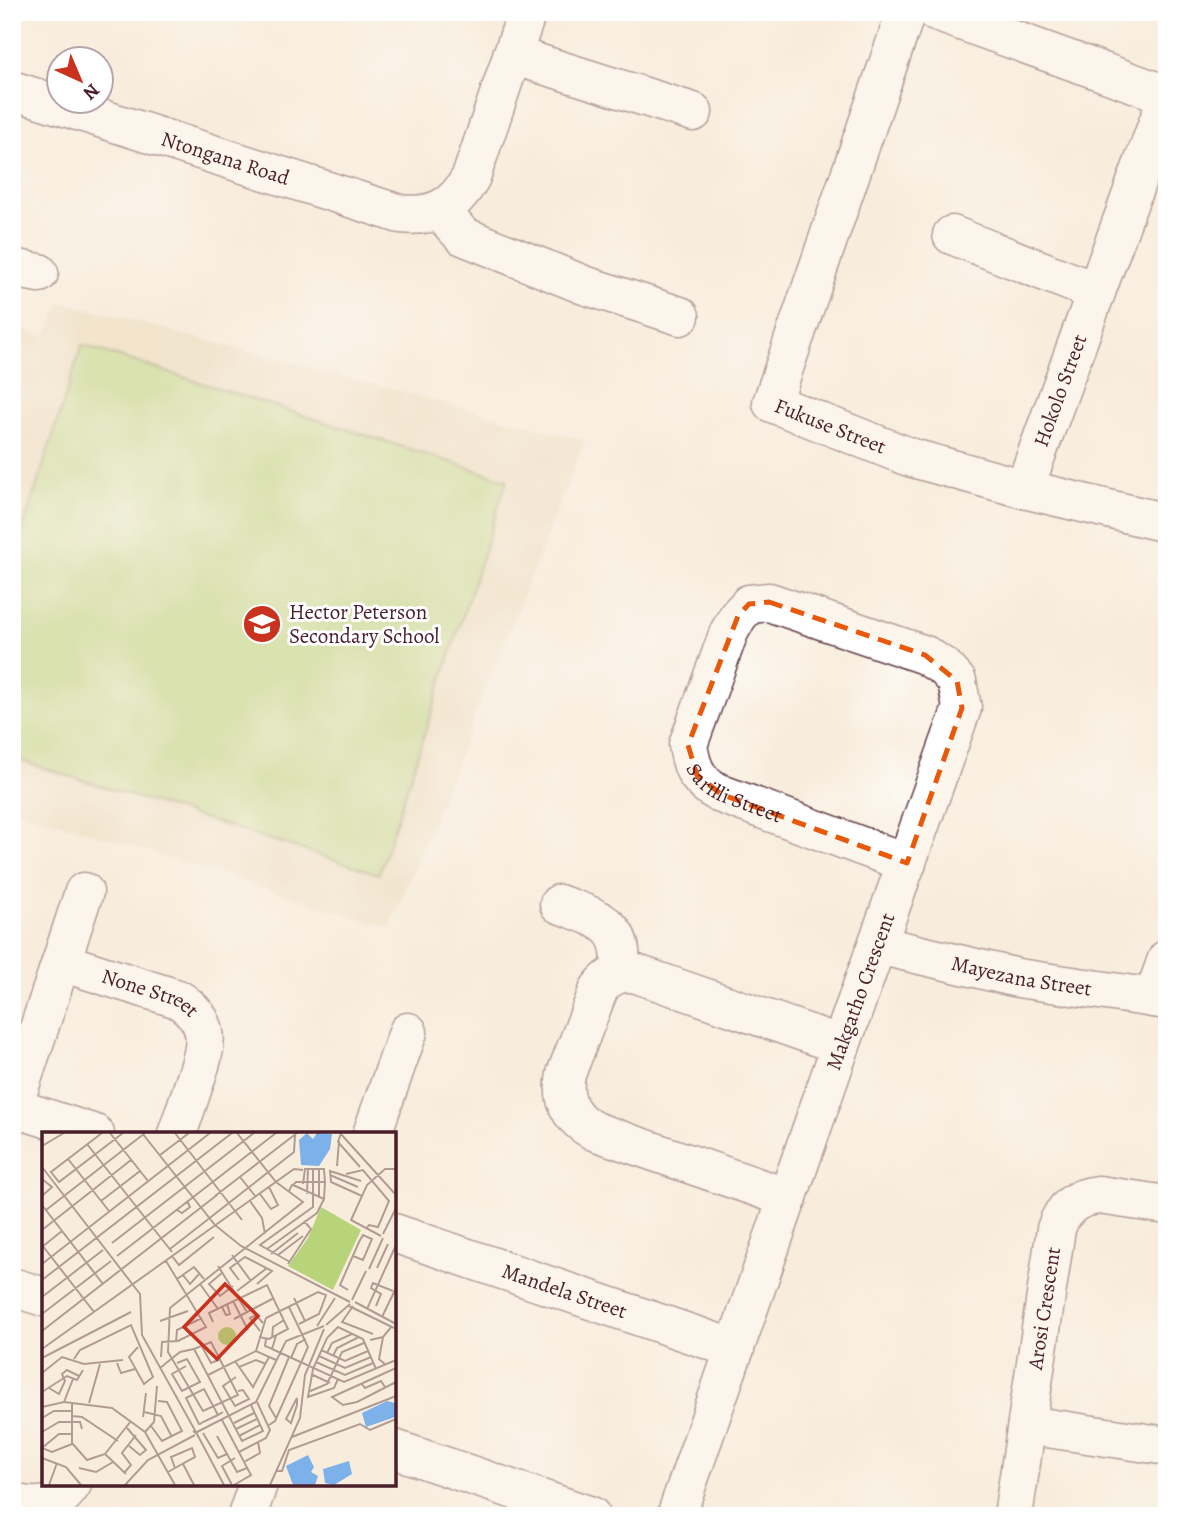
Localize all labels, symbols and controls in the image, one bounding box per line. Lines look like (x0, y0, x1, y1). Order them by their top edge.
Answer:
north arrow (46, 46, 116, 116)
text: N (77, 77, 105, 106)
street label: Ntongana Road (158, 125, 294, 192)
street label: Hokolo Street (1027, 330, 1093, 451)
street label: Fukuse Street (770, 391, 890, 461)
place label: Hector Peterson Secondary School (289, 598, 440, 650)
school or university icon: Hector Peterson Secondary School (241, 603, 283, 645)
street label: Sarilli Street (679, 759, 786, 829)
street label: Makgatho Crescent (819, 909, 901, 1074)
street label: Mayezana Street (949, 949, 1094, 1003)
street label: None Street (98, 962, 205, 1023)
inset map (42, 1132, 396, 1486)
street label: Arosi Crescent (1021, 1245, 1067, 1373)
street label: Mandela Street (498, 1257, 631, 1325)

